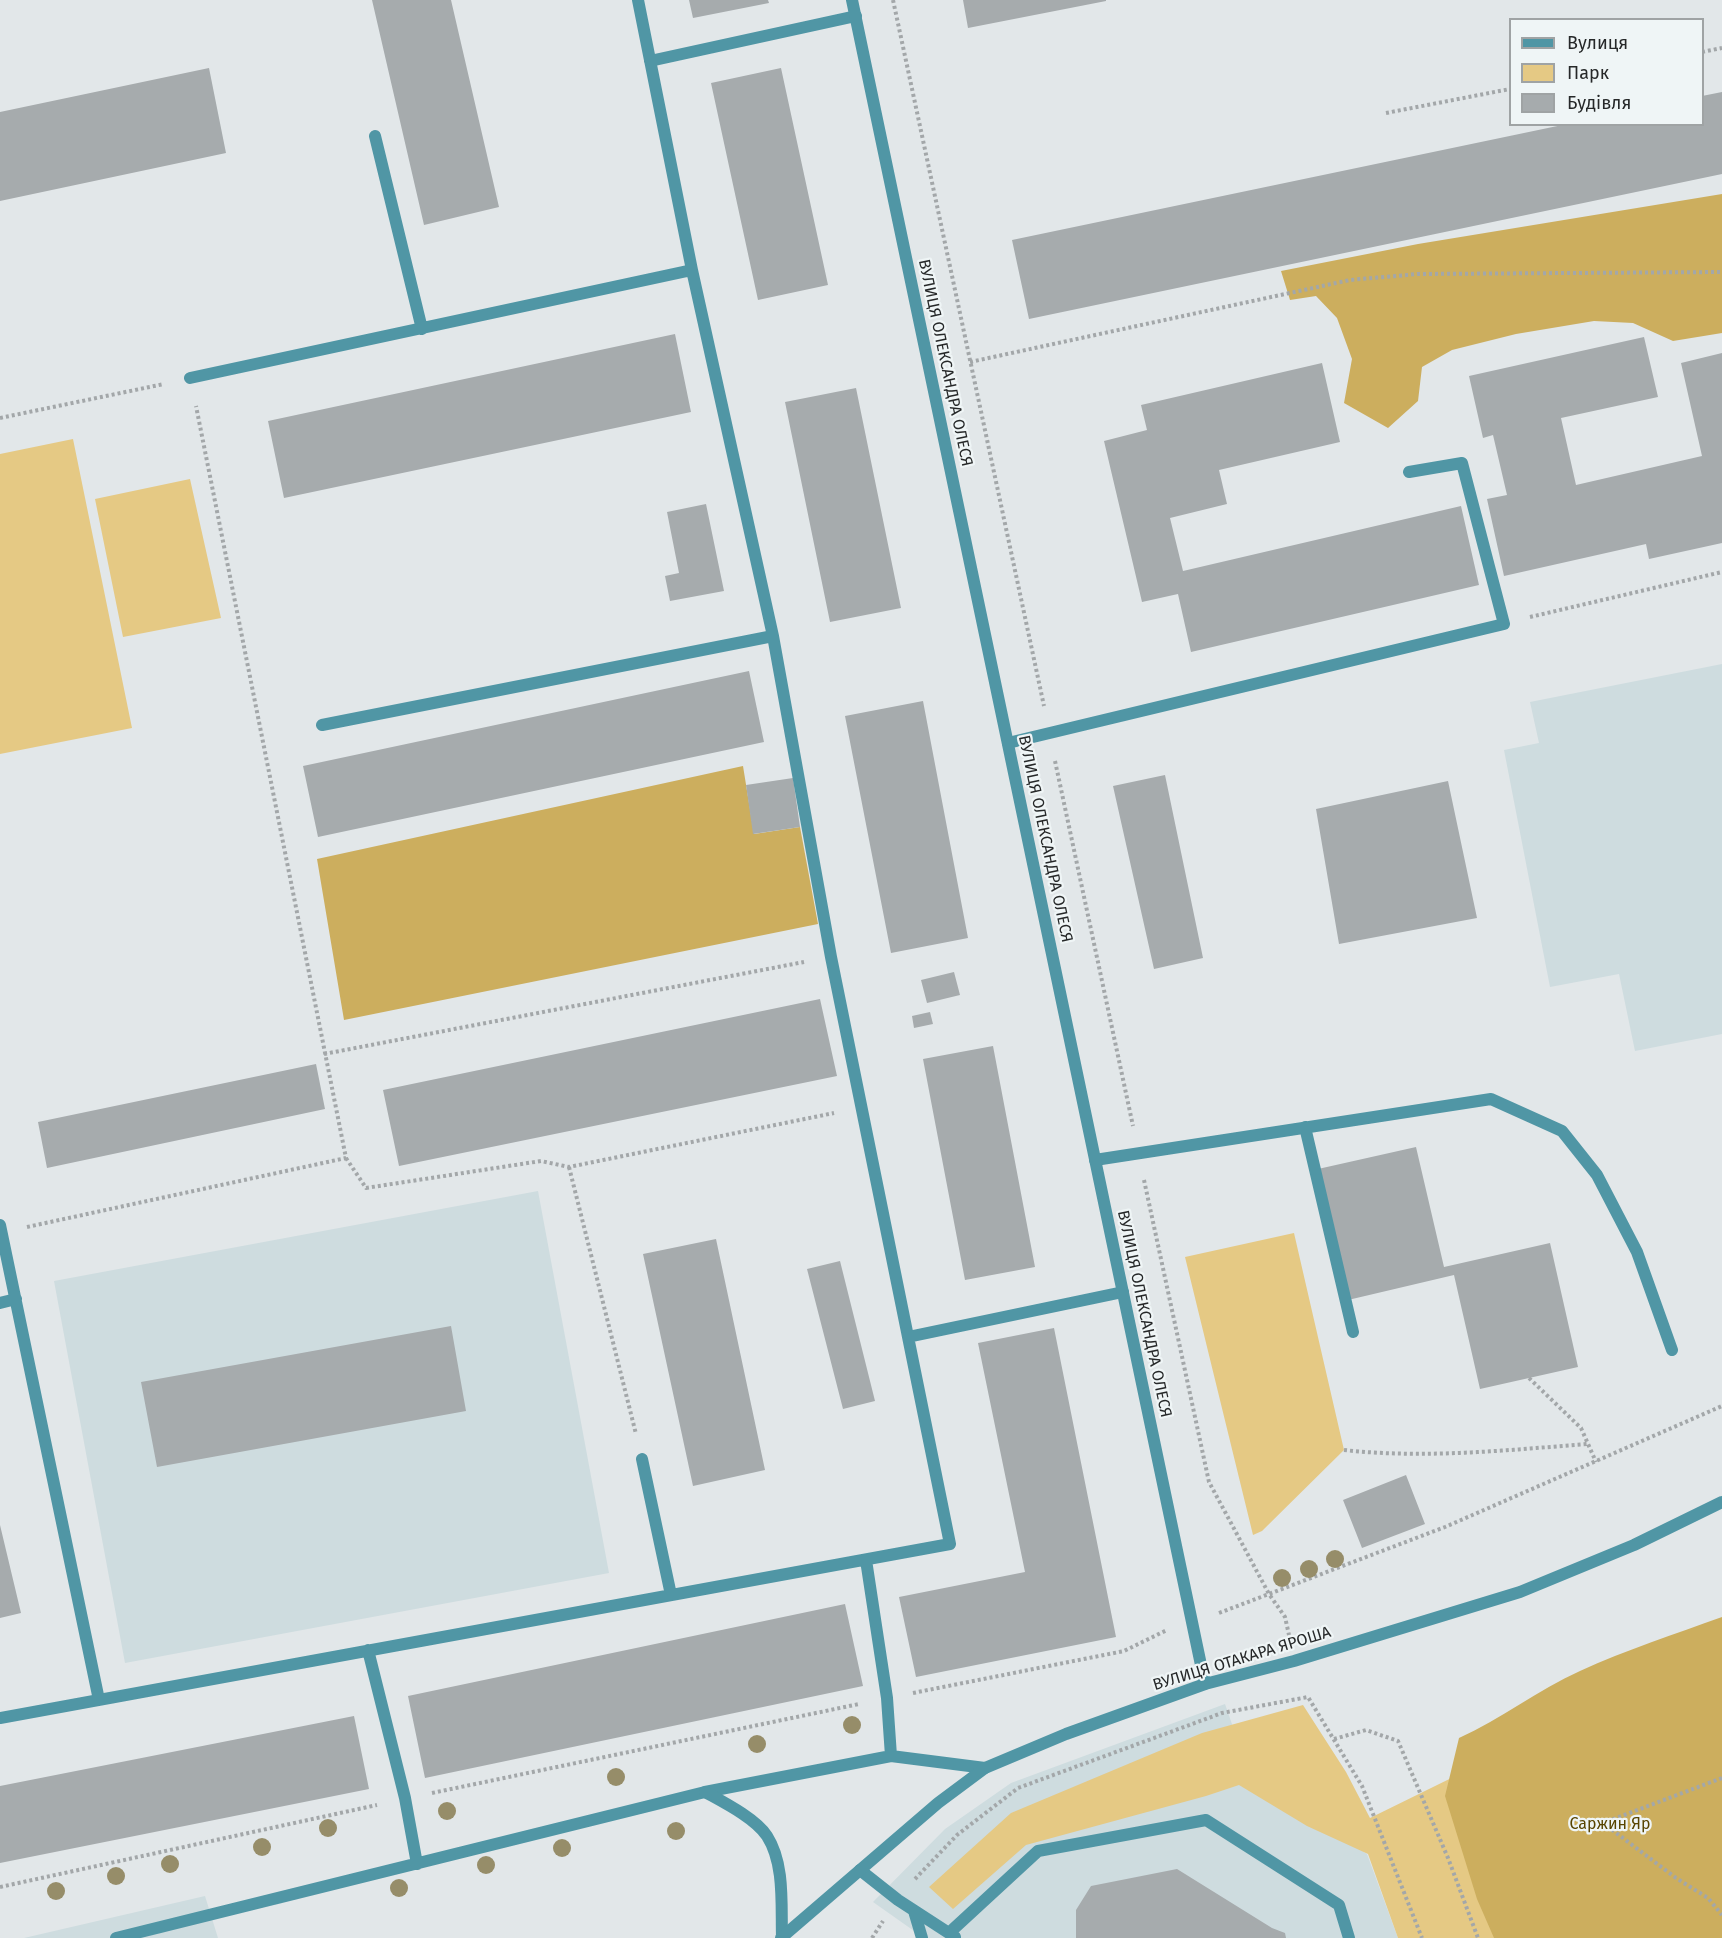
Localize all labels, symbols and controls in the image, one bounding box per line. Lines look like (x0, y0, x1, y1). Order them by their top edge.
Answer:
legend (1509, 18, 1704, 126)
text: Вулиця (1567, 32, 1628, 54)
text: Парк (1567, 62, 1609, 84)
text: Будівля (1567, 92, 1631, 114)
street label: ВУЛИЦЯ ОЛЕКСАНДРА ОЛЕСЯ (914, 258, 976, 468)
street label: ВУЛИЦЯ ОЛЕКСАНДРА ОЛЕСЯ (1014, 734, 1076, 944)
street label: ВУЛИЦЯ ОЛЕКСАНДРА ОЛЕСЯ (1113, 1209, 1175, 1419)
street label: ВУЛИЦЯ ОТАКАРА ЯРОША (1151, 1623, 1333, 1695)
park label: Саржин Яр (1570, 1815, 1650, 1835)

